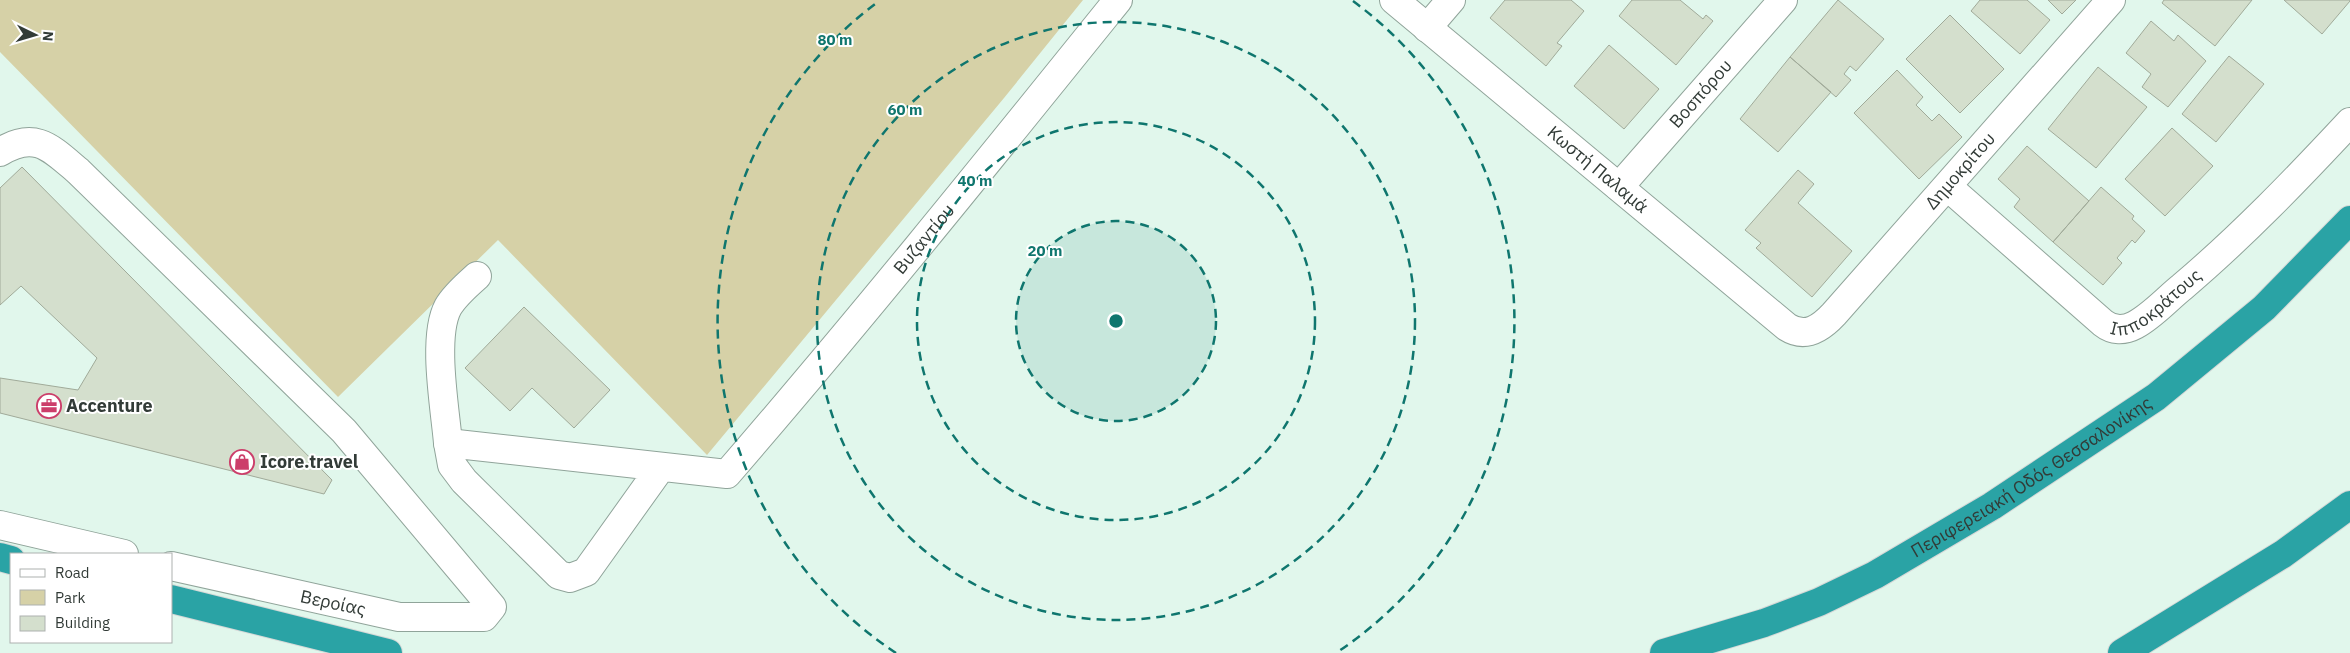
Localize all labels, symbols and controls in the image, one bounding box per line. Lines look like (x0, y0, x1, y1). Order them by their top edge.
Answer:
north arrow (10, 10, 60, 60)
text: N (39, 30, 57, 42)
text: 80 m (818, 30, 852, 49)
street label: Βοσπόρου (1664, 54, 1737, 133)
text: 60 m (888, 100, 922, 119)
street label: Κωστή Παλαμά (1543, 120, 1653, 218)
street label: Δημοκρίτου (1920, 127, 2000, 214)
text: 40 m (958, 171, 992, 190)
street label: Βυζαντίου (888, 199, 959, 279)
text: 20 m (1028, 241, 1062, 260)
street label: Ιπποκράτους (2108, 263, 2206, 341)
centre of rings (1107, 312, 1125, 330)
street label: Περιφερειακή Οδός Θεσσαλονίκης (1906, 391, 2156, 562)
office icon: Accenture (36, 393, 62, 419)
place label: Accenture (66, 394, 153, 417)
shop icon: Icore.travel (229, 449, 255, 475)
place label: Icore.travel (260, 450, 359, 473)
legend (10, 553, 172, 643)
text: Road (55, 563, 90, 582)
street label: Βεροίας (298, 584, 368, 621)
text: Park (55, 588, 85, 607)
text: Building (55, 613, 110, 632)

